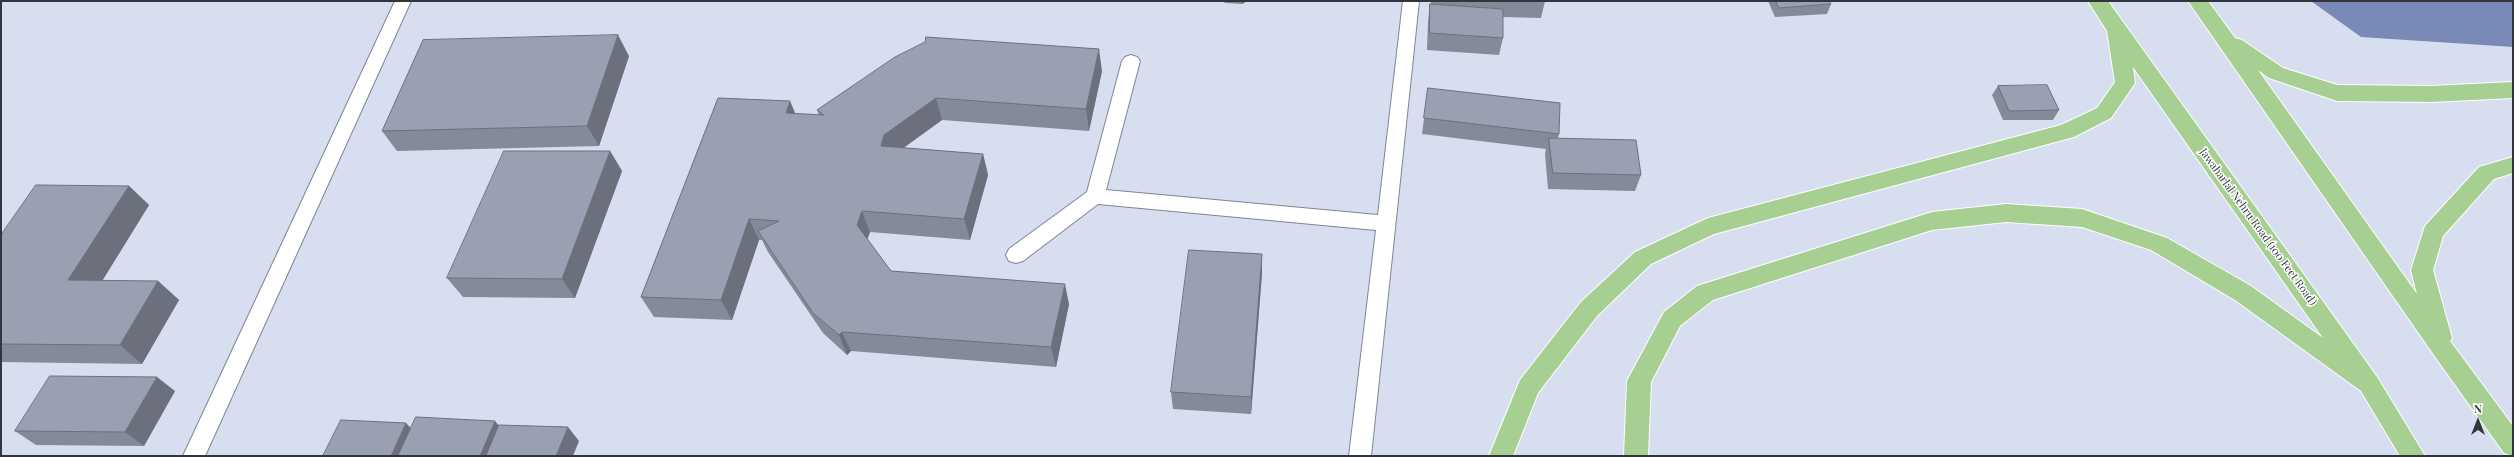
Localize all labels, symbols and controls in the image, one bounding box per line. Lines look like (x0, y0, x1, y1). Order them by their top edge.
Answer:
street label: Jawaharlal Nehru Road (100 Feet Road) (2197, 146, 2319, 308)
north arrow (2458, 401, 2498, 441)
text: N (2474, 401, 2482, 416)

